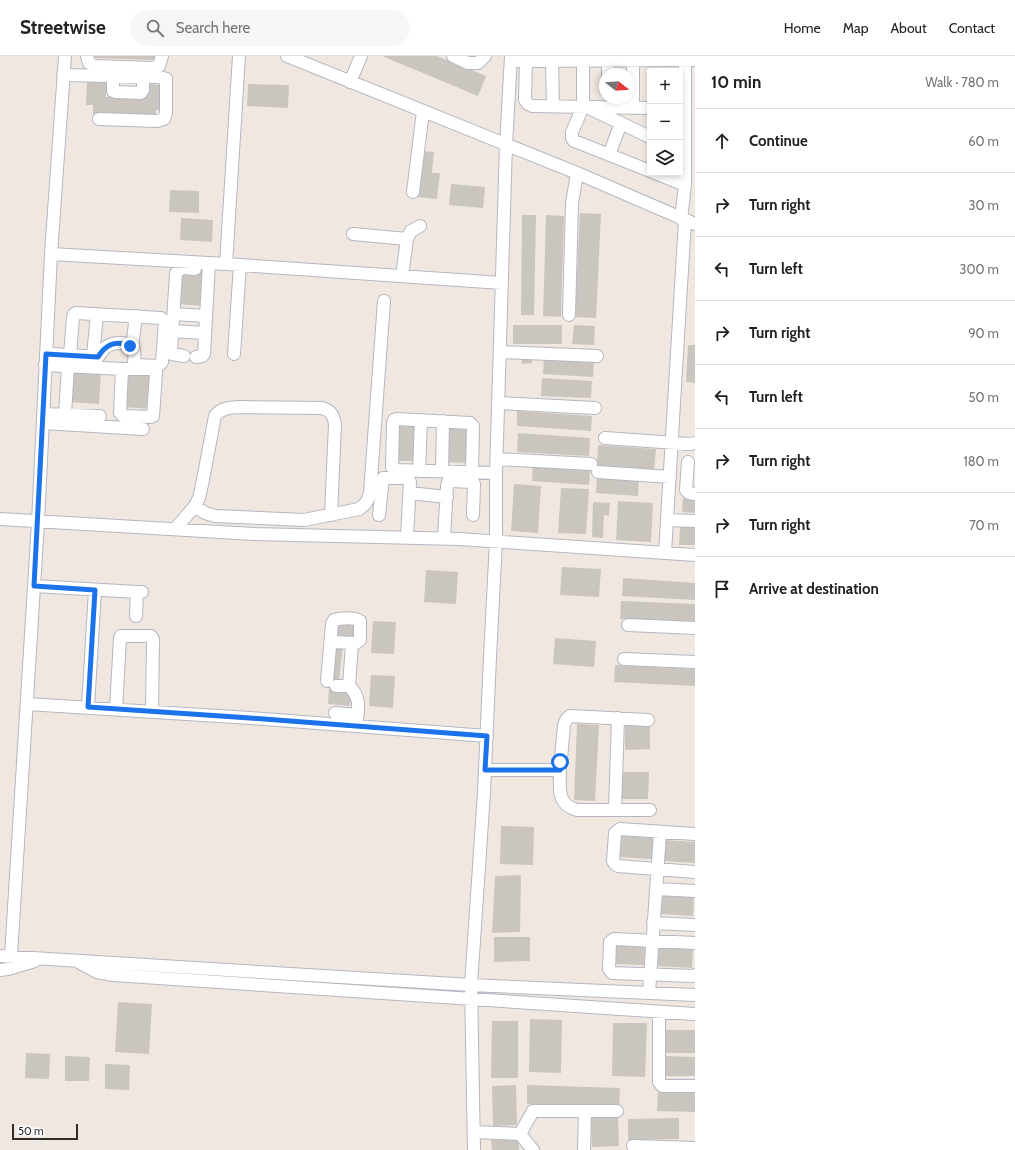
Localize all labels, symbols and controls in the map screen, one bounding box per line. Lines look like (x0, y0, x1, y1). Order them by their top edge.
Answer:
search box (130, 10, 410, 46)
text: Streetwise (20, 16, 106, 39)
icon: search (144, 17, 166, 39)
text: Search here (176, 19, 250, 37)
text: Home (784, 19, 821, 37)
text: Map (843, 19, 868, 37)
text: About (890, 19, 927, 37)
text: Contact (949, 19, 995, 37)
north arrow (599, 68, 635, 104)
map controls (647, 68, 683, 176)
button: + (647, 68, 683, 104)
text: 10 min (711, 72, 761, 92)
text: Walk · 780 m (925, 74, 999, 90)
button: − (647, 104, 683, 140)
icon: ahead (711, 130, 733, 152)
text: Continue (749, 132, 808, 150)
text: 60 m (968, 133, 999, 149)
button: layers (647, 140, 683, 176)
icon: right (711, 194, 733, 216)
text: Turn right (749, 196, 810, 214)
text: 30 m (969, 197, 999, 213)
icon: left (711, 258, 733, 280)
text: Turn left (749, 260, 803, 278)
text: 300 m (959, 261, 999, 277)
icon: right (711, 322, 733, 344)
text: Turn right (749, 324, 810, 342)
text: 90 m (968, 325, 999, 341)
route end (121, 337, 139, 355)
icon: left (711, 386, 733, 408)
text: Turn left (749, 388, 803, 406)
text: 50 m (969, 389, 999, 405)
icon: right (711, 450, 733, 472)
text: Turn right (749, 452, 810, 470)
text: 180 m (963, 453, 999, 469)
icon: right (711, 514, 733, 536)
text: Turn right (749, 516, 810, 534)
text: 70 m (969, 517, 999, 533)
icon: arrive (711, 578, 733, 600)
text: Arrive at destination (749, 580, 879, 598)
route start (551, 753, 569, 771)
scale bar (12, 1122, 78, 1141)
text: 50 m (18, 1124, 44, 1138)

